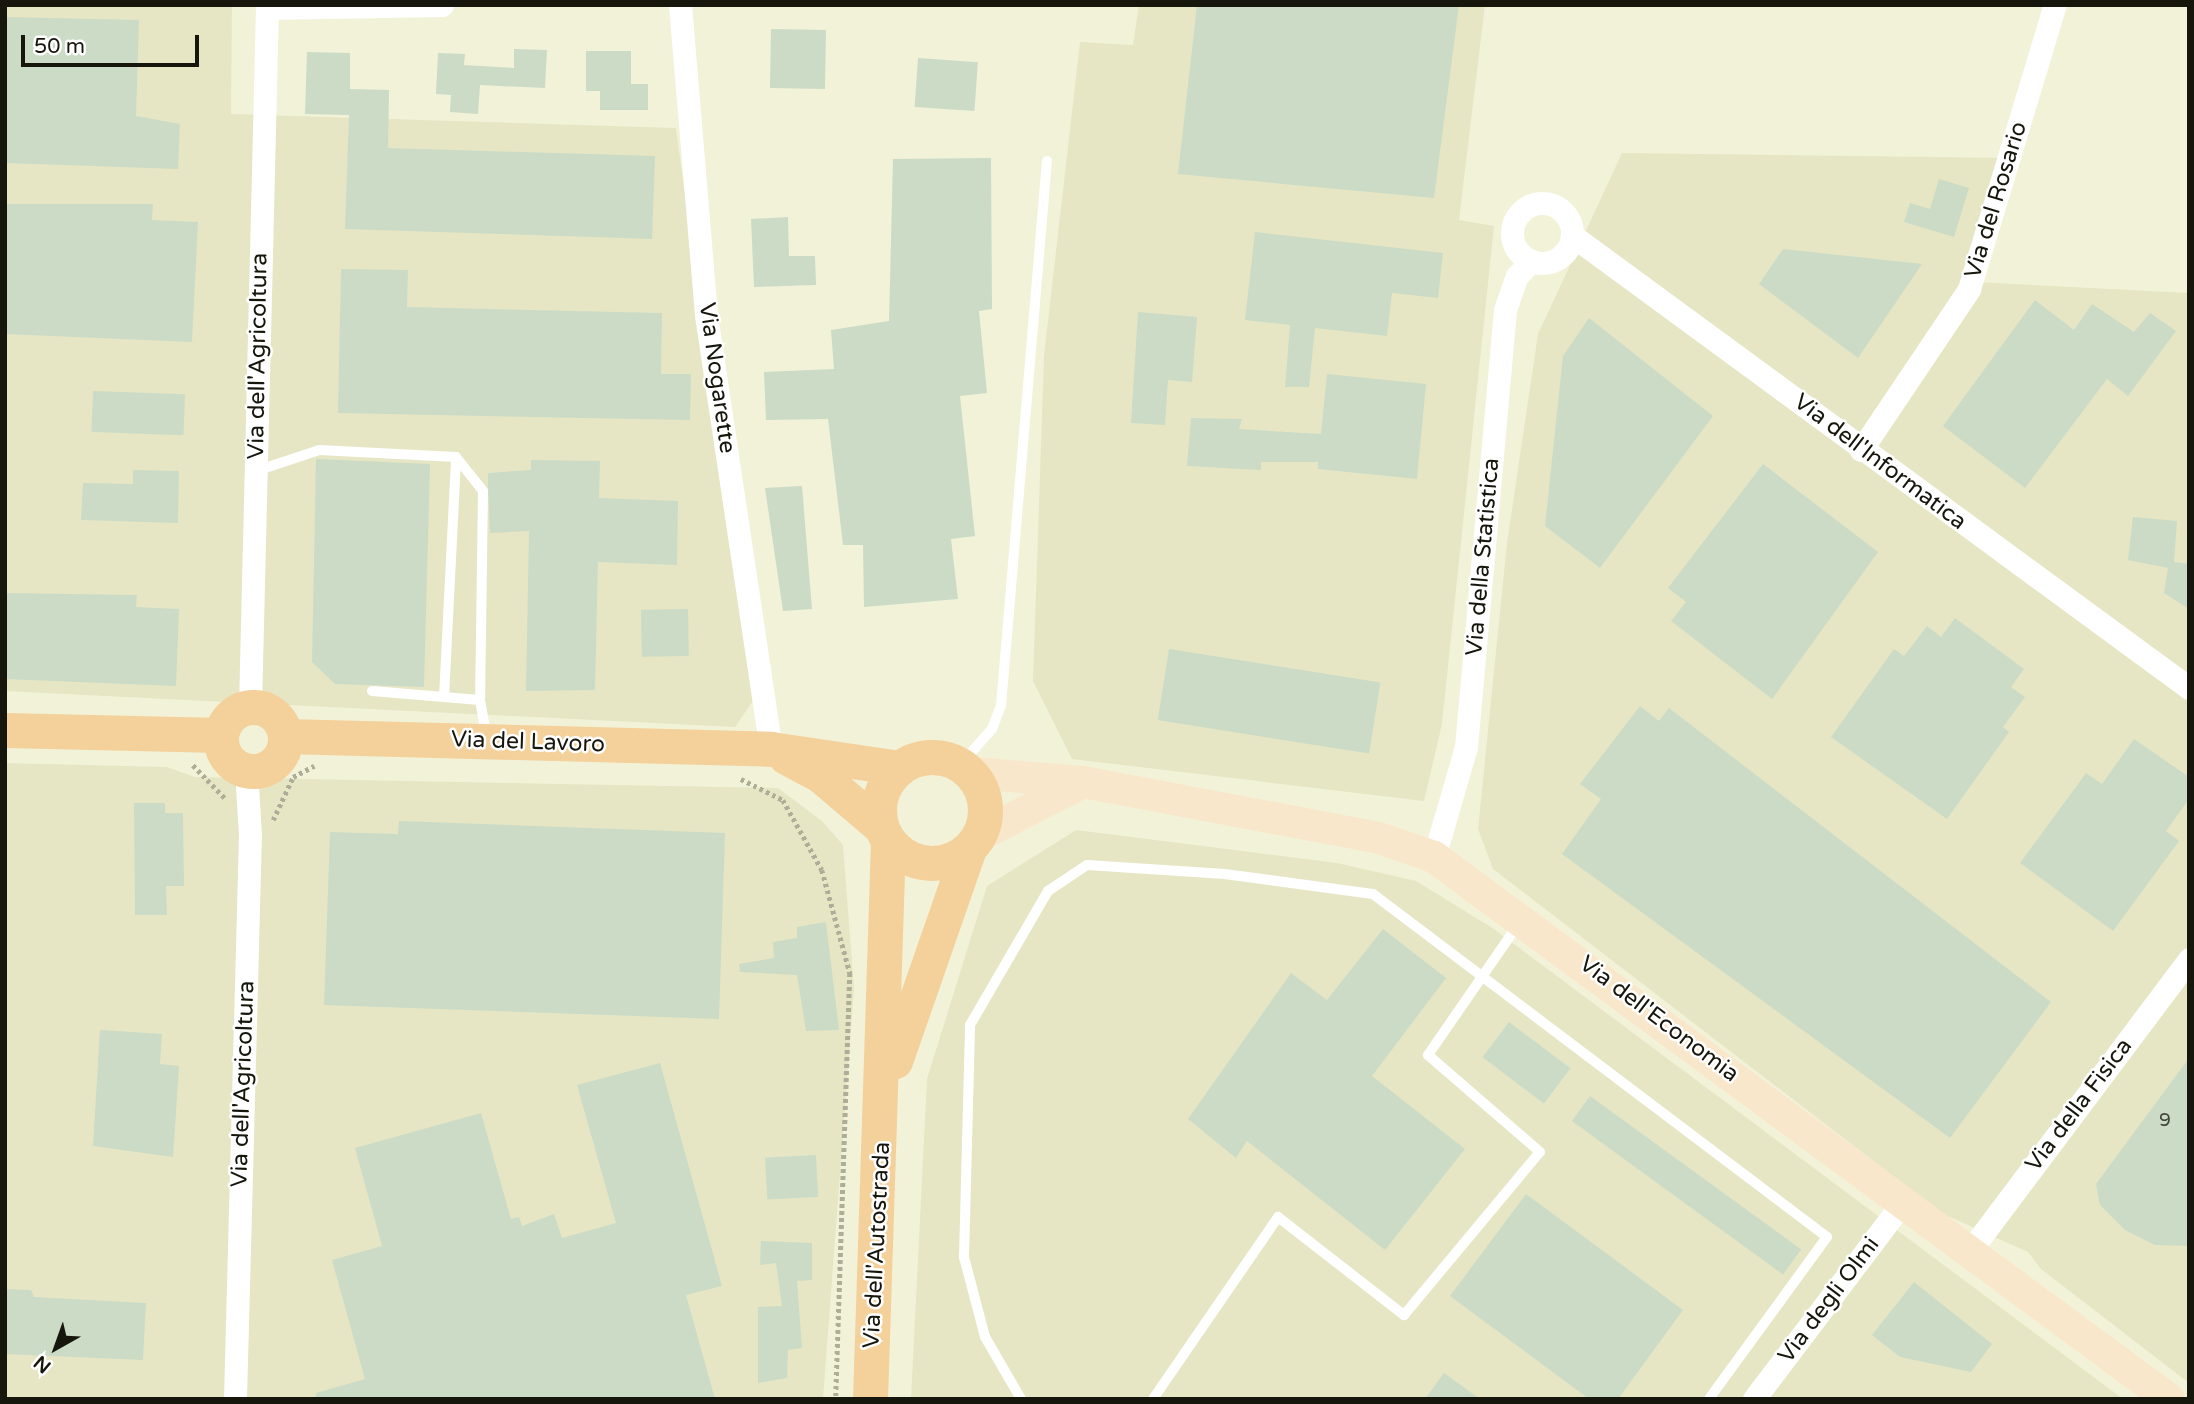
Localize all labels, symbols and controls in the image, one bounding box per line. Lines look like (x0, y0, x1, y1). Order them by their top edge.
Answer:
scale bar (24, 21, 203, 65)
text: 50 m (34, 34, 85, 59)
street label: Via del Rosario (1959, 118, 2033, 282)
street label: Via dell'Agricoltura (242, 252, 274, 460)
street label: Via Nogarette (693, 301, 741, 455)
street label: Via dell'Informatica (1788, 388, 1972, 536)
street label: Via della Statistica (1461, 457, 1505, 657)
street label: Via del Lavoro (451, 726, 605, 758)
street label: Via dell'Economia (1574, 950, 1744, 1088)
street label: Via dell'Agricoltura (226, 980, 260, 1188)
street label: Via della Fisica (2020, 1033, 2138, 1177)
house number: 9 (2159, 1110, 2171, 1132)
street label: Via dell'Autostrada (858, 1141, 896, 1349)
street label: Via degli Olmi (1773, 1231, 1885, 1369)
north arrow (21, 1313, 91, 1383)
text: N (30, 1351, 55, 1377)

